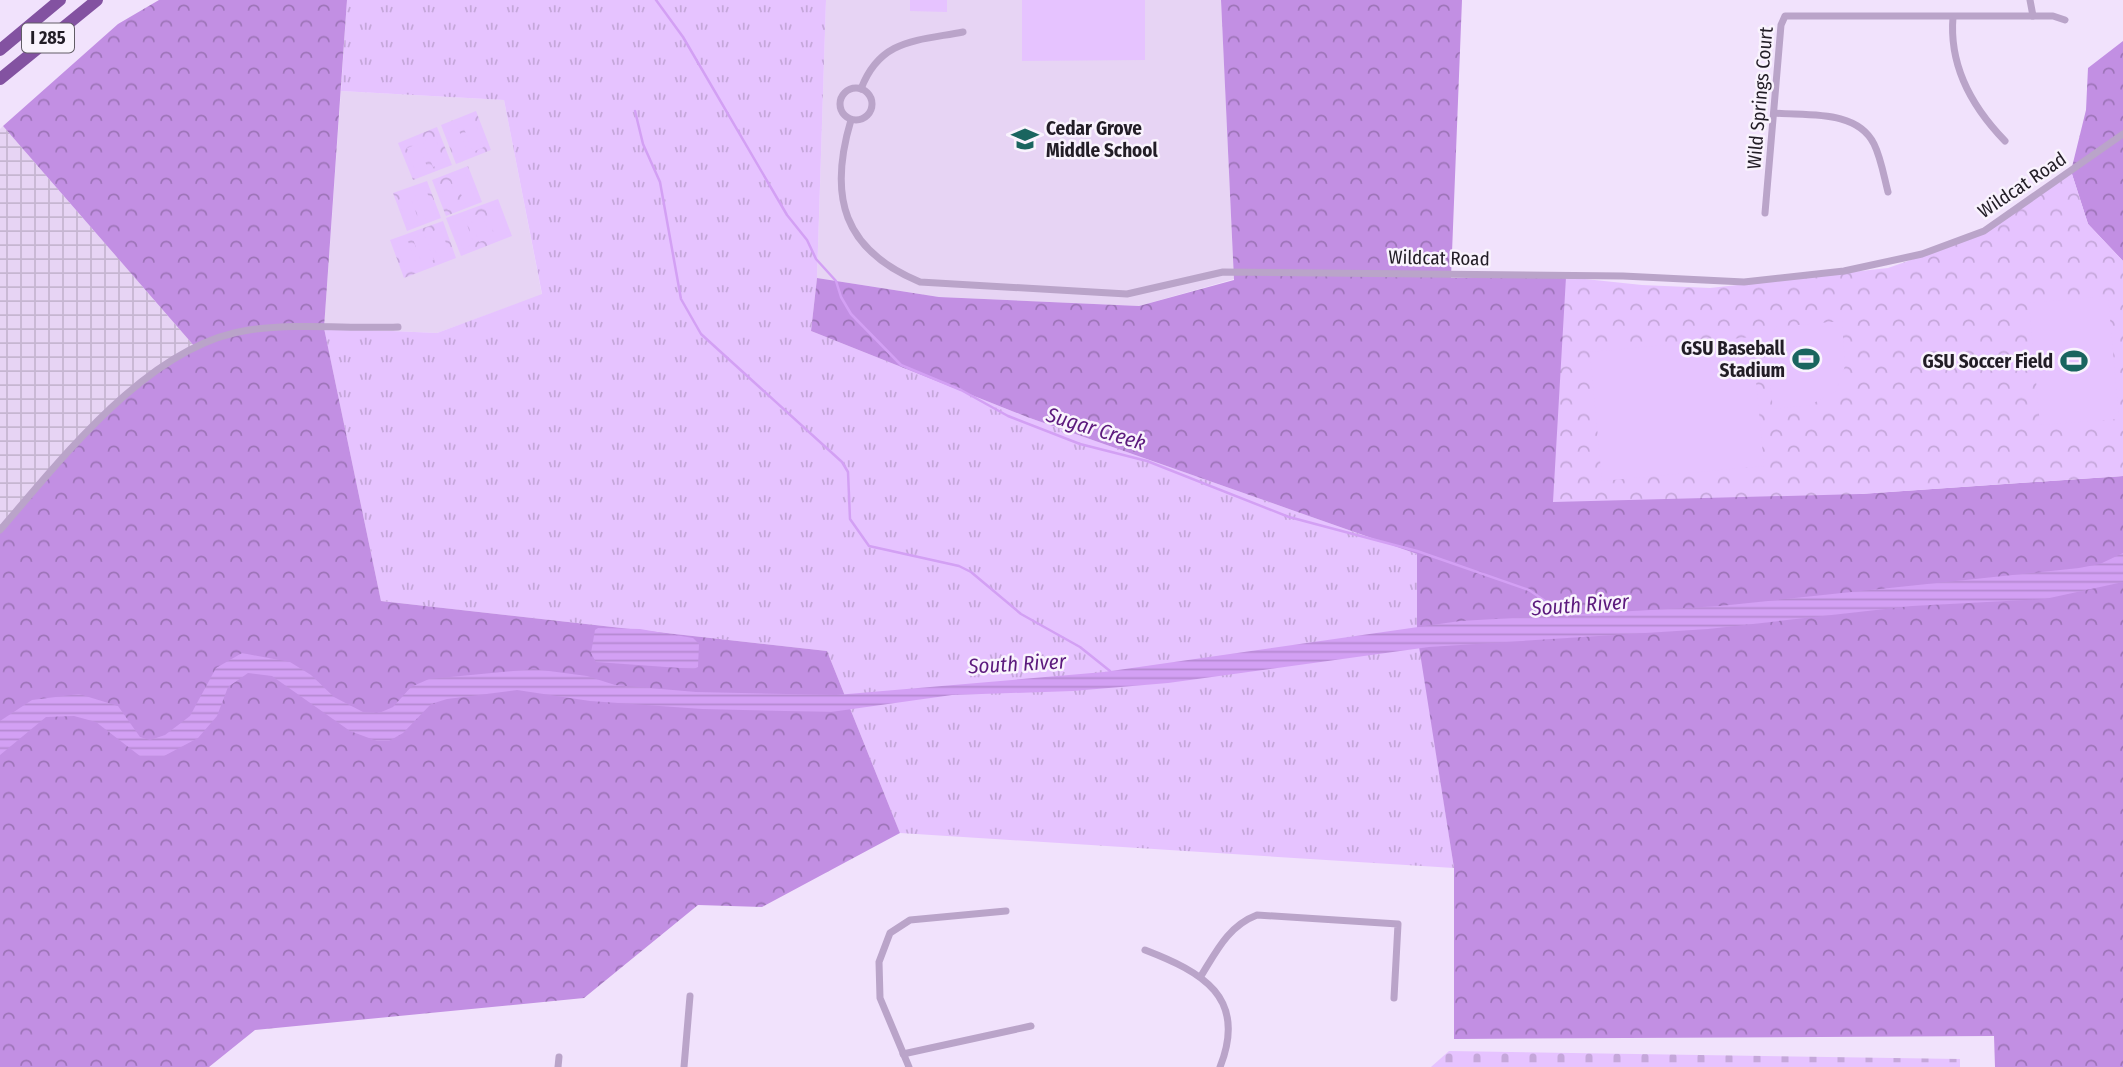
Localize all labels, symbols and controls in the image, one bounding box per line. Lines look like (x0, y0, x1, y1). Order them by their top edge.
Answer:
road number: I 285 (22, 24, 74, 52)
street label: Wild Springs Court (1742, 25, 1778, 170)
place label: Cedar Grove Middle School (1046, 117, 1158, 162)
school or university icon: Cedar Grove Middle School (1010, 124, 1040, 154)
street label: Wildcat Road (1974, 147, 2070, 223)
street label: Wildcat Road (1388, 246, 1490, 270)
place label: GSU Baseball Stadium (1681, 337, 1786, 382)
sports icon: GSU Baseball Stadium (1791, 344, 1821, 374)
sports icon: GSU Soccer Field (2059, 346, 2089, 376)
place label: GSU Soccer Field (1923, 350, 2053, 373)
water label: Sugar Creek (1042, 401, 1149, 456)
water label: South River (1529, 589, 1630, 621)
water label: South River (966, 648, 1067, 680)

